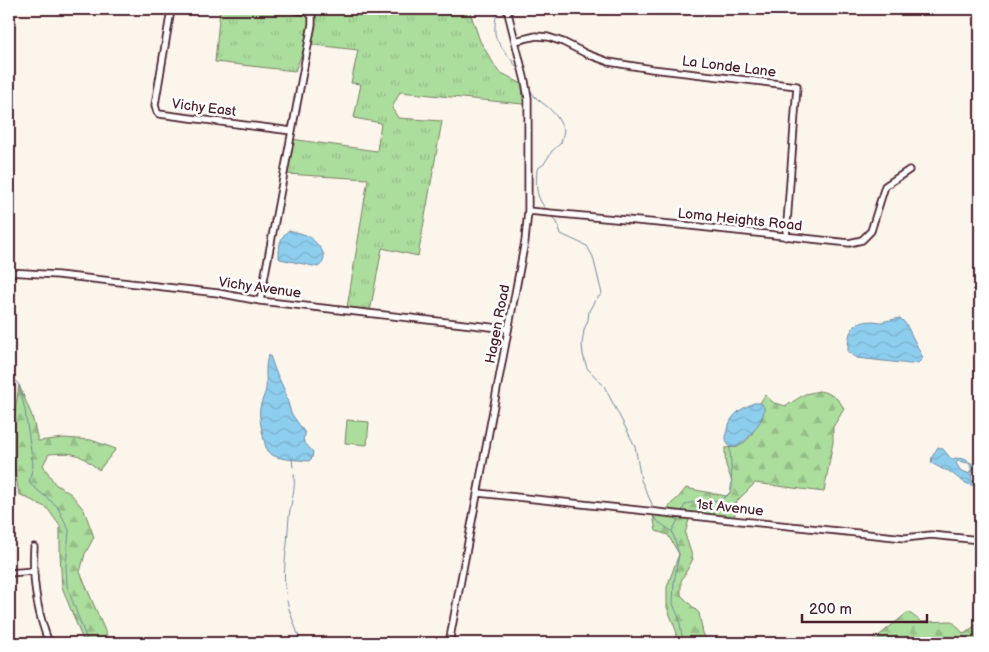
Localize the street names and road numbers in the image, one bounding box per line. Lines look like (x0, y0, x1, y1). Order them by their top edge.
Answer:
street label: La Londe Lane (681, 52, 777, 81)
street label: Vichy East (171, 95, 238, 120)
street label: Loma Heights Road (677, 204, 803, 234)
street label: Vichy Avenue (217, 273, 302, 302)
street label: Hagen Road (482, 283, 513, 365)
street label: 1st Avenue (696, 496, 764, 519)

